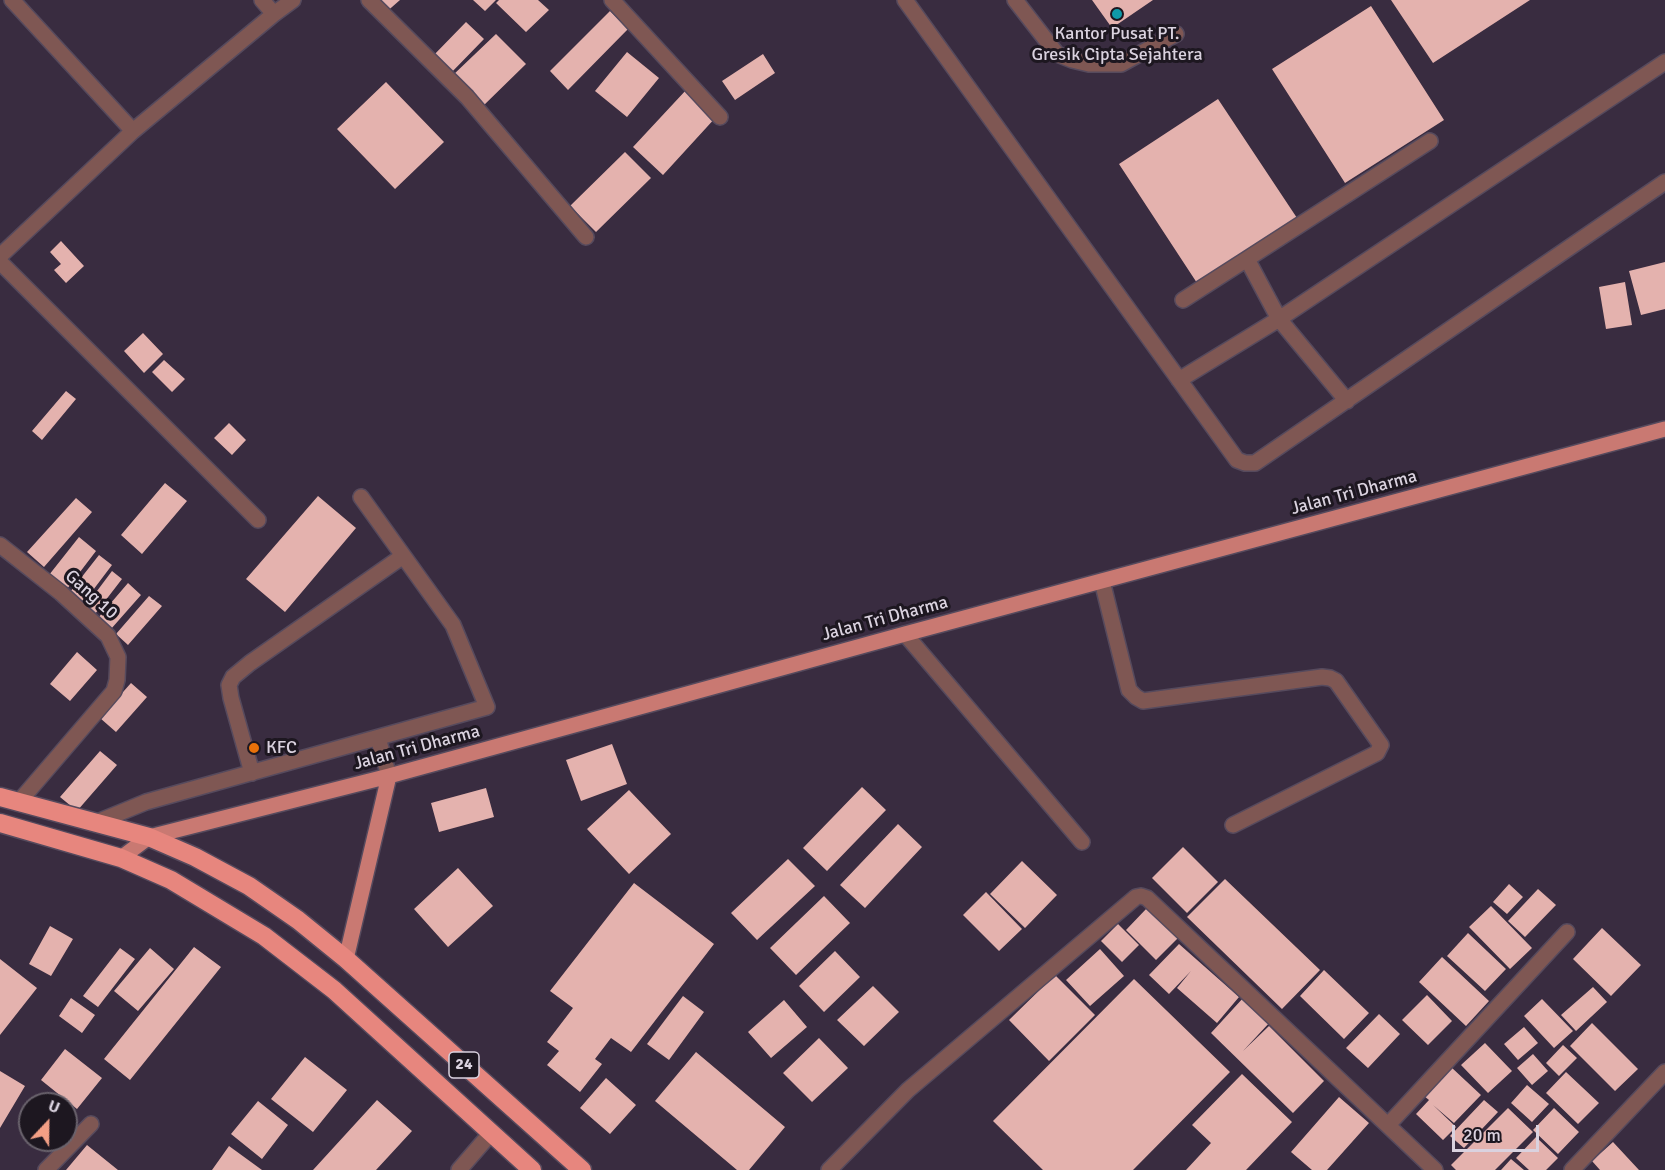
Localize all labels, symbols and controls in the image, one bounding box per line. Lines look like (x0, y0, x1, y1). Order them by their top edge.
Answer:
marker: Kantor Pusat PT. Gresik Cipta Sejahtera (1110, 7, 1124, 21)
place label: Kantor Pusat PT. Gresik Cipta Sejahtera (1031, 23, 1203, 66)
street label: Jalan Tri Dharma (1289, 466, 1419, 520)
street label: Gang 10 (60, 566, 122, 624)
street label: Jalan Tri Dharma (820, 592, 950, 646)
street label: Jalan Tri Dharma (352, 721, 482, 775)
place label: KFC (266, 737, 297, 759)
marker: KFC (247, 741, 261, 755)
road number: 24 (449, 1052, 479, 1078)
north arrow (18, 1092, 78, 1152)
text: U (45, 1096, 63, 1118)
scale bar (1455, 1113, 1542, 1151)
text: 20 m (1463, 1124, 1501, 1146)

